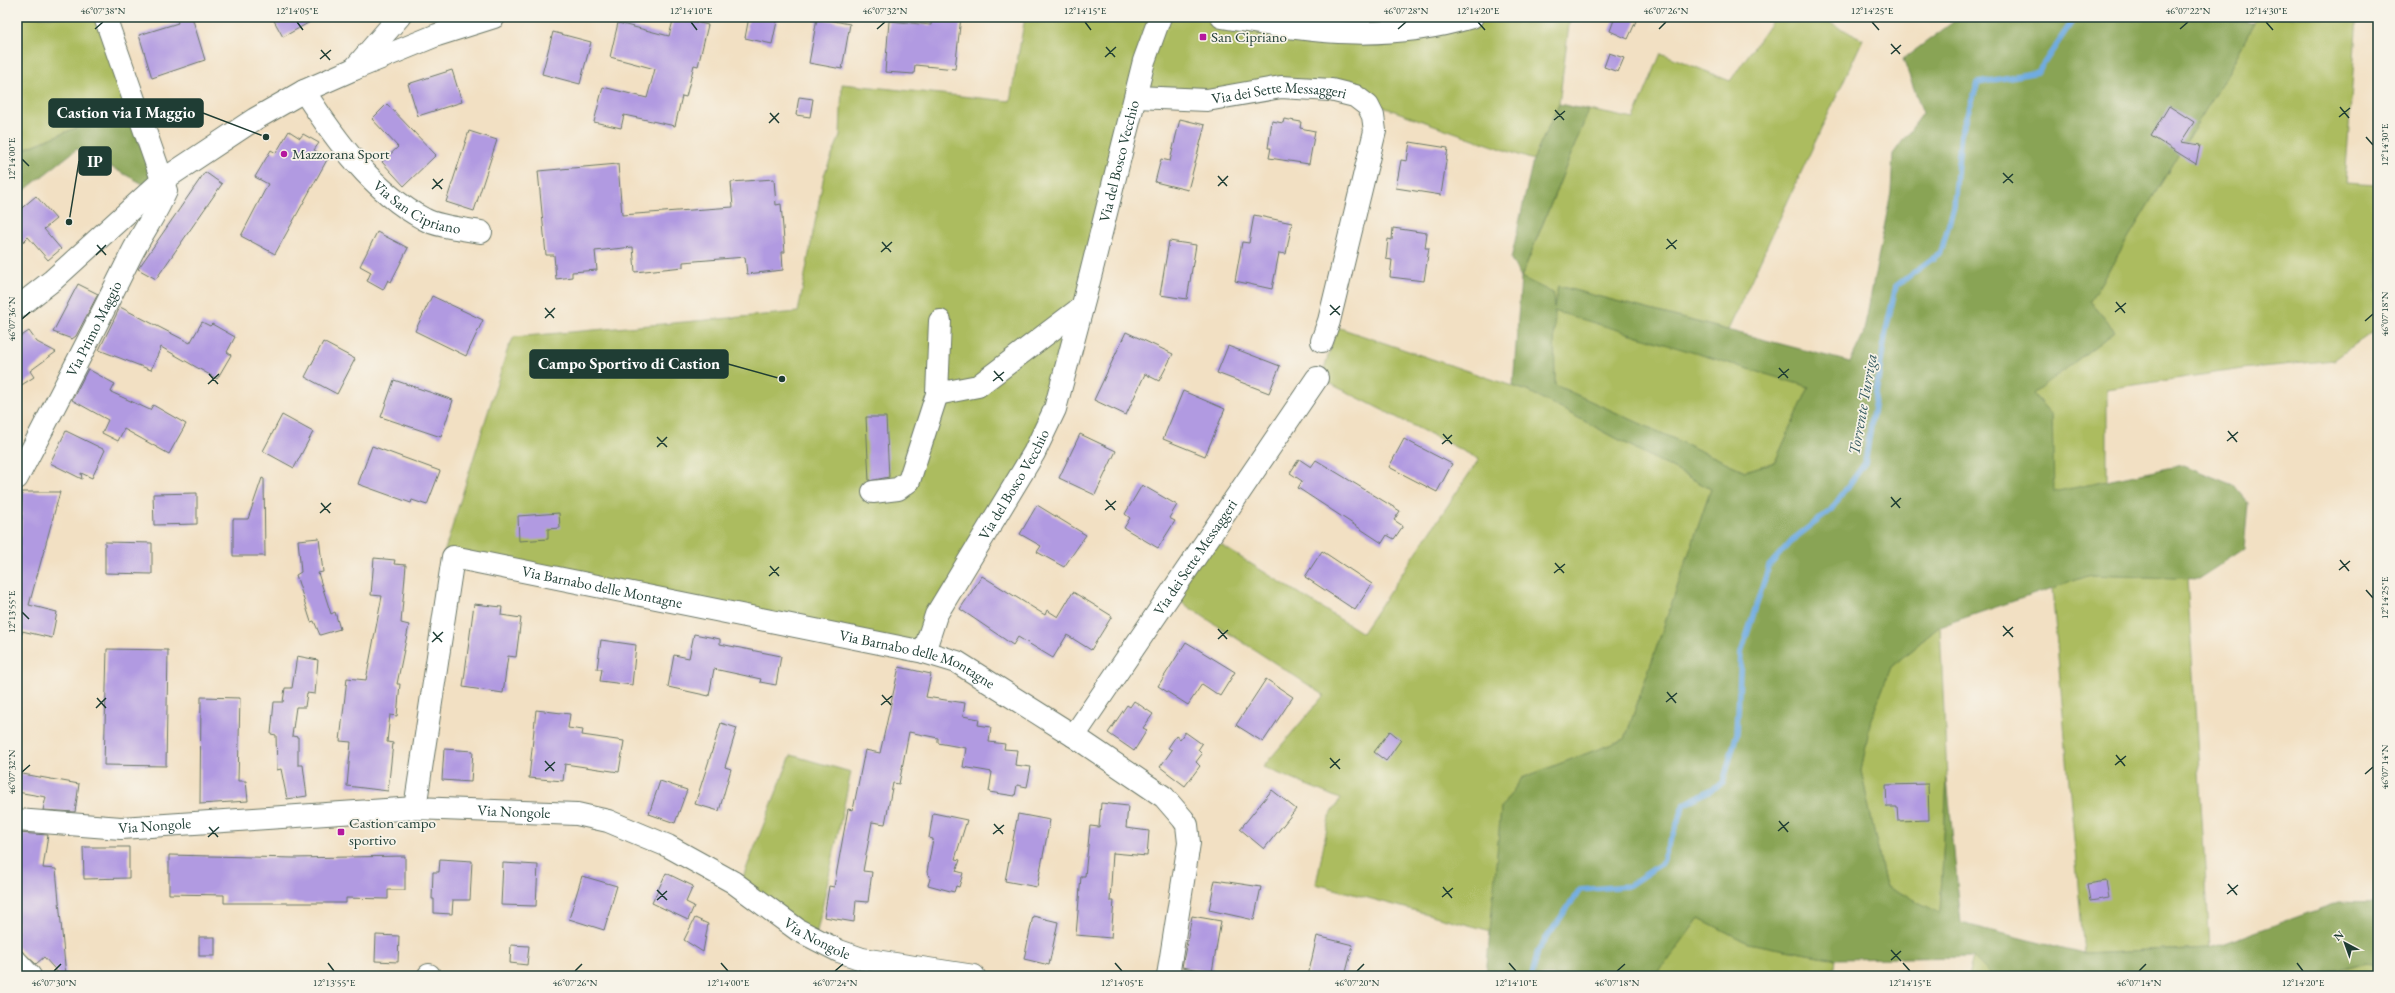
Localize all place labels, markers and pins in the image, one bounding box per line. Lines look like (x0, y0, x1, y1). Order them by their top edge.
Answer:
place label: San Cipriano (1211, 27, 1287, 46)
marker: San Cipriano (1198, 32, 1208, 42)
callout: Castion via I Maggio (49, 99, 203, 127)
place label: Mazzorana Sport (292, 144, 390, 163)
callout: IP (79, 147, 111, 175)
marker: Mazzorana Sport (279, 149, 289, 159)
callout: Campo Sportivo di Castion (530, 350, 728, 378)
place label: Castion campo sportivo (349, 813, 436, 849)
marker: Castion campo sportivo (336, 827, 346, 837)

